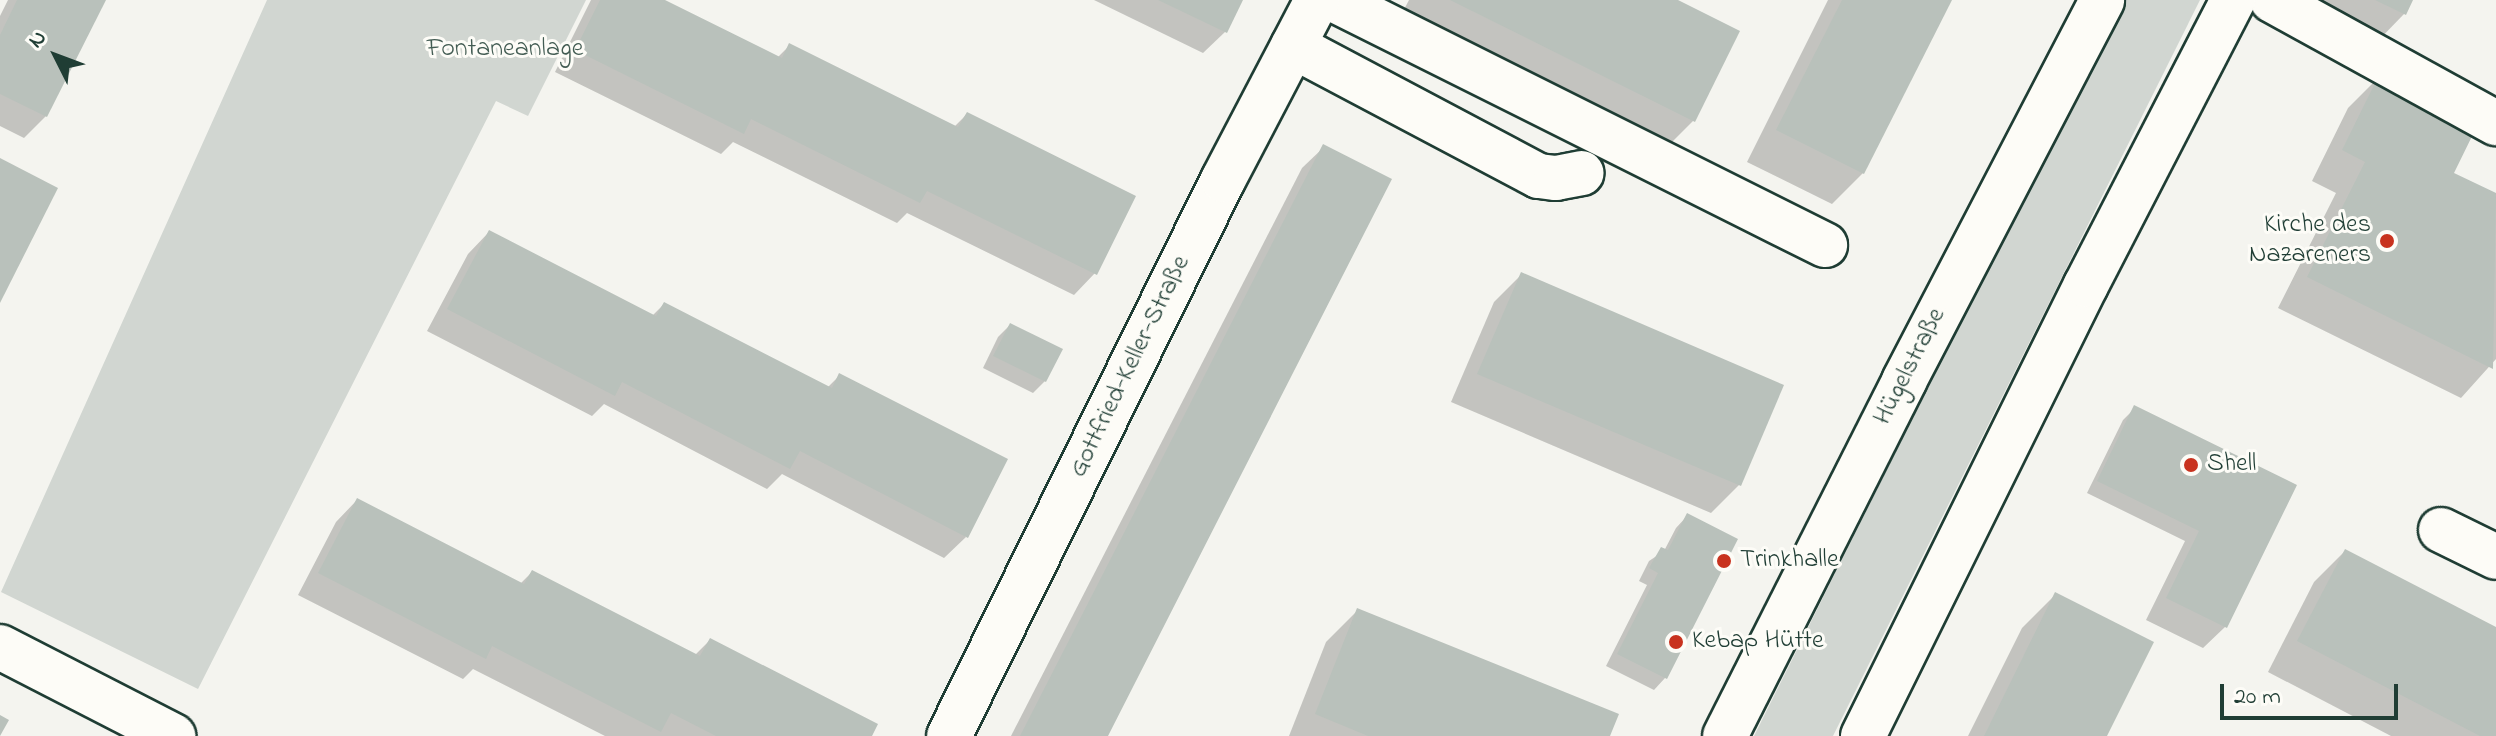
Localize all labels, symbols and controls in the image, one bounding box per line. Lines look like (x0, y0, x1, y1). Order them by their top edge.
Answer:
north arrow (16, 16, 96, 96)
text: N (21, 24, 55, 56)
park label: Fontaneanlage (427, 34, 583, 66)
place label: Kirche des Nazareners (2249, 210, 2371, 272)
marker: Kirche des Nazareners (2378, 232, 2396, 250)
street label: Gottfried-Keller-Straße (1064, 251, 1198, 483)
street label: Hügelstraße (1868, 303, 1954, 431)
place label: Shell (2207, 449, 2256, 481)
marker: Shell (2182, 456, 2200, 474)
place label: Trinkhalle (1740, 545, 1839, 577)
marker: Trinkhalle (1715, 552, 1733, 570)
place label: Kebap Hütte (1692, 626, 1824, 658)
marker: Kebap Hütte (1667, 633, 1685, 651)
scale bar (2224, 668, 2402, 718)
text: 20 m (2234, 680, 2281, 715)

